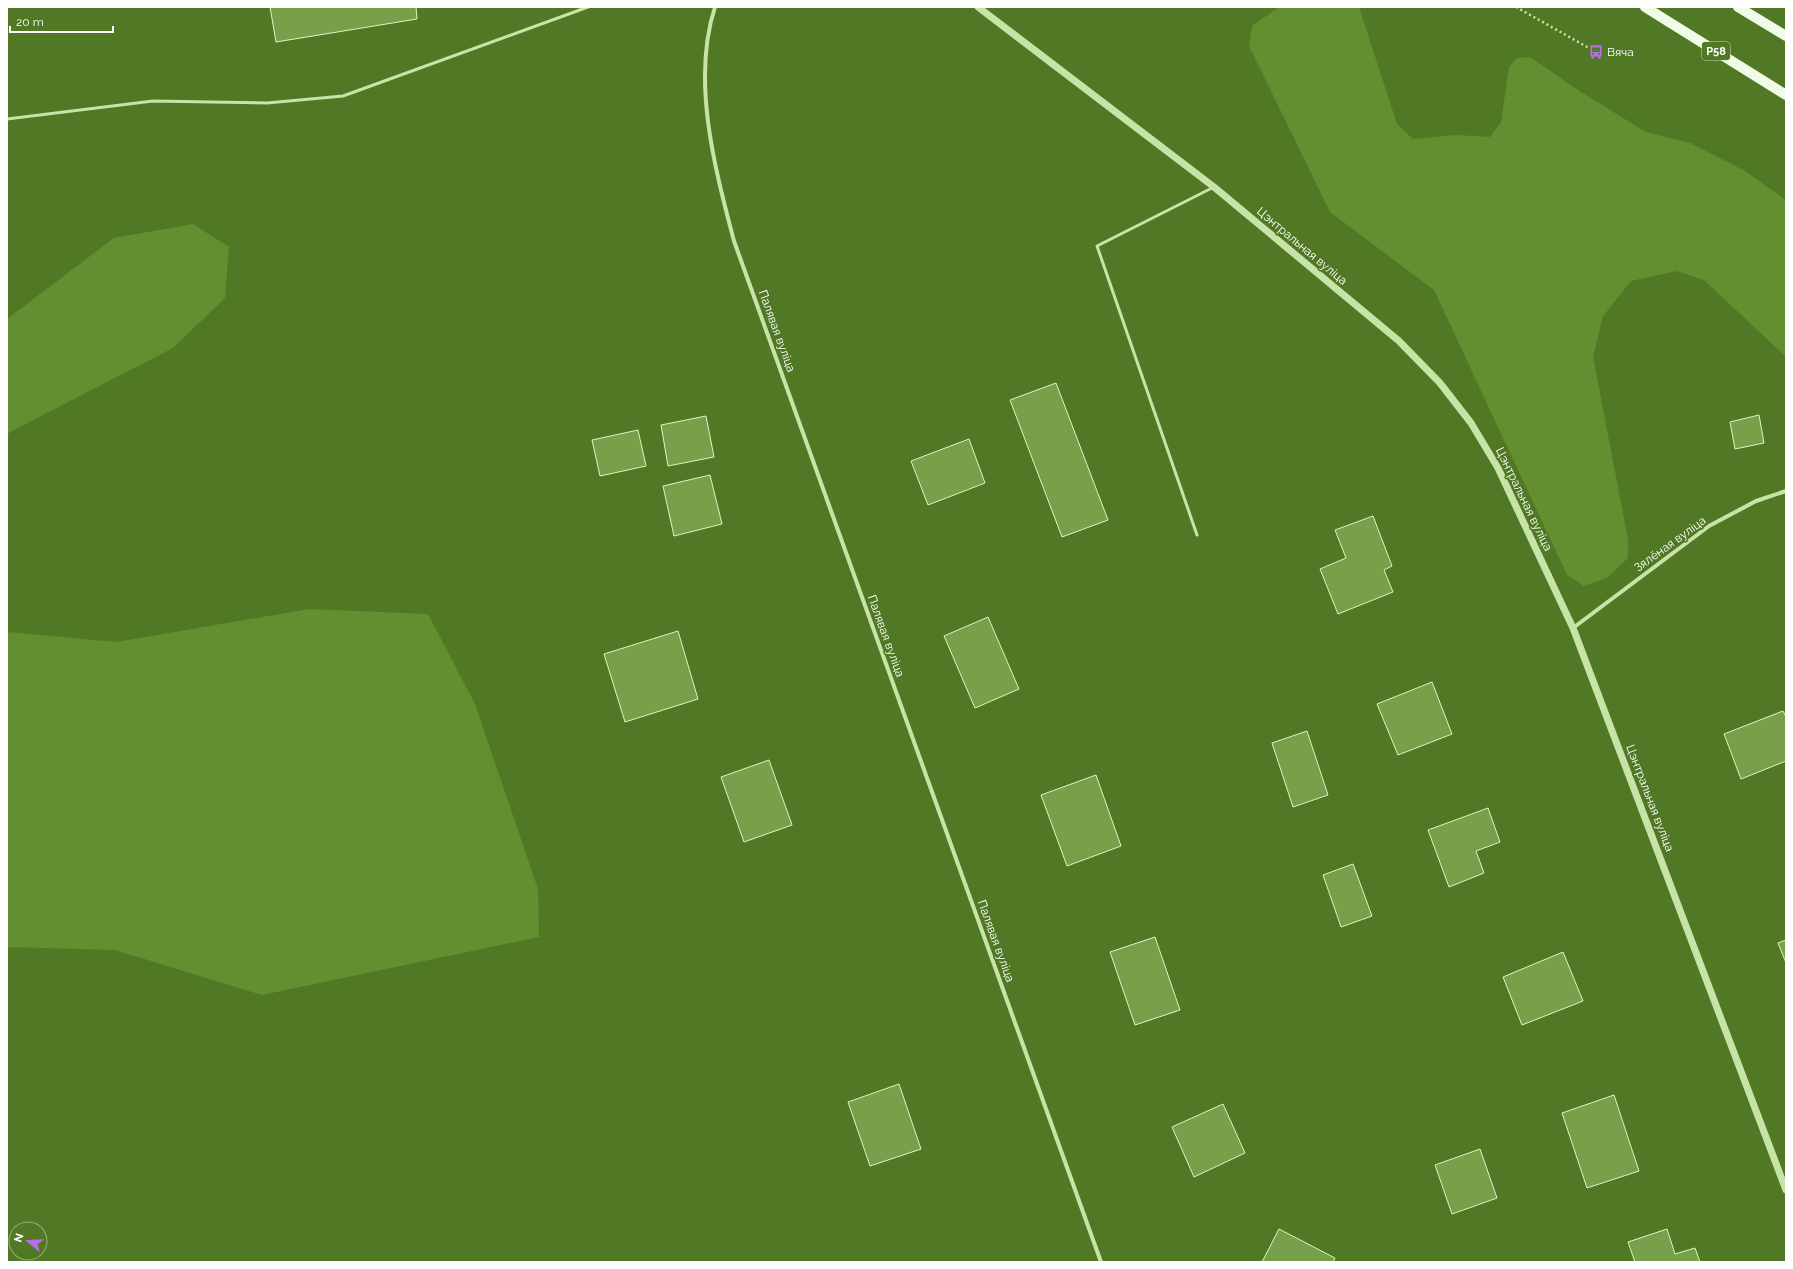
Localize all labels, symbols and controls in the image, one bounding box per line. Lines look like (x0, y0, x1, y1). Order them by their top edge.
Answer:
scale bar (10, 8, 113, 34)
text: 20 m (16, 15, 44, 29)
road number: Р58 (1702, 42, 1730, 60)
bus stop icon: Вяча (1588, 44, 1604, 60)
place label: Вяча (1607, 45, 1634, 59)
street label: Цэнтральная вуліца (1254, 204, 1350, 288)
street label: Палявая вуліца (756, 288, 798, 374)
street label: Цэнтральная вуліца (1493, 445, 1555, 553)
street label: Зялёная вуліца (1631, 513, 1709, 575)
street label: Палявая вуліца (865, 593, 907, 679)
street label: Цэнтральная вуліца (1623, 743, 1677, 853)
street label: Палявая вуліца (975, 898, 1017, 984)
north arrow (8, 1221, 48, 1261)
text: N (12, 1232, 27, 1244)

